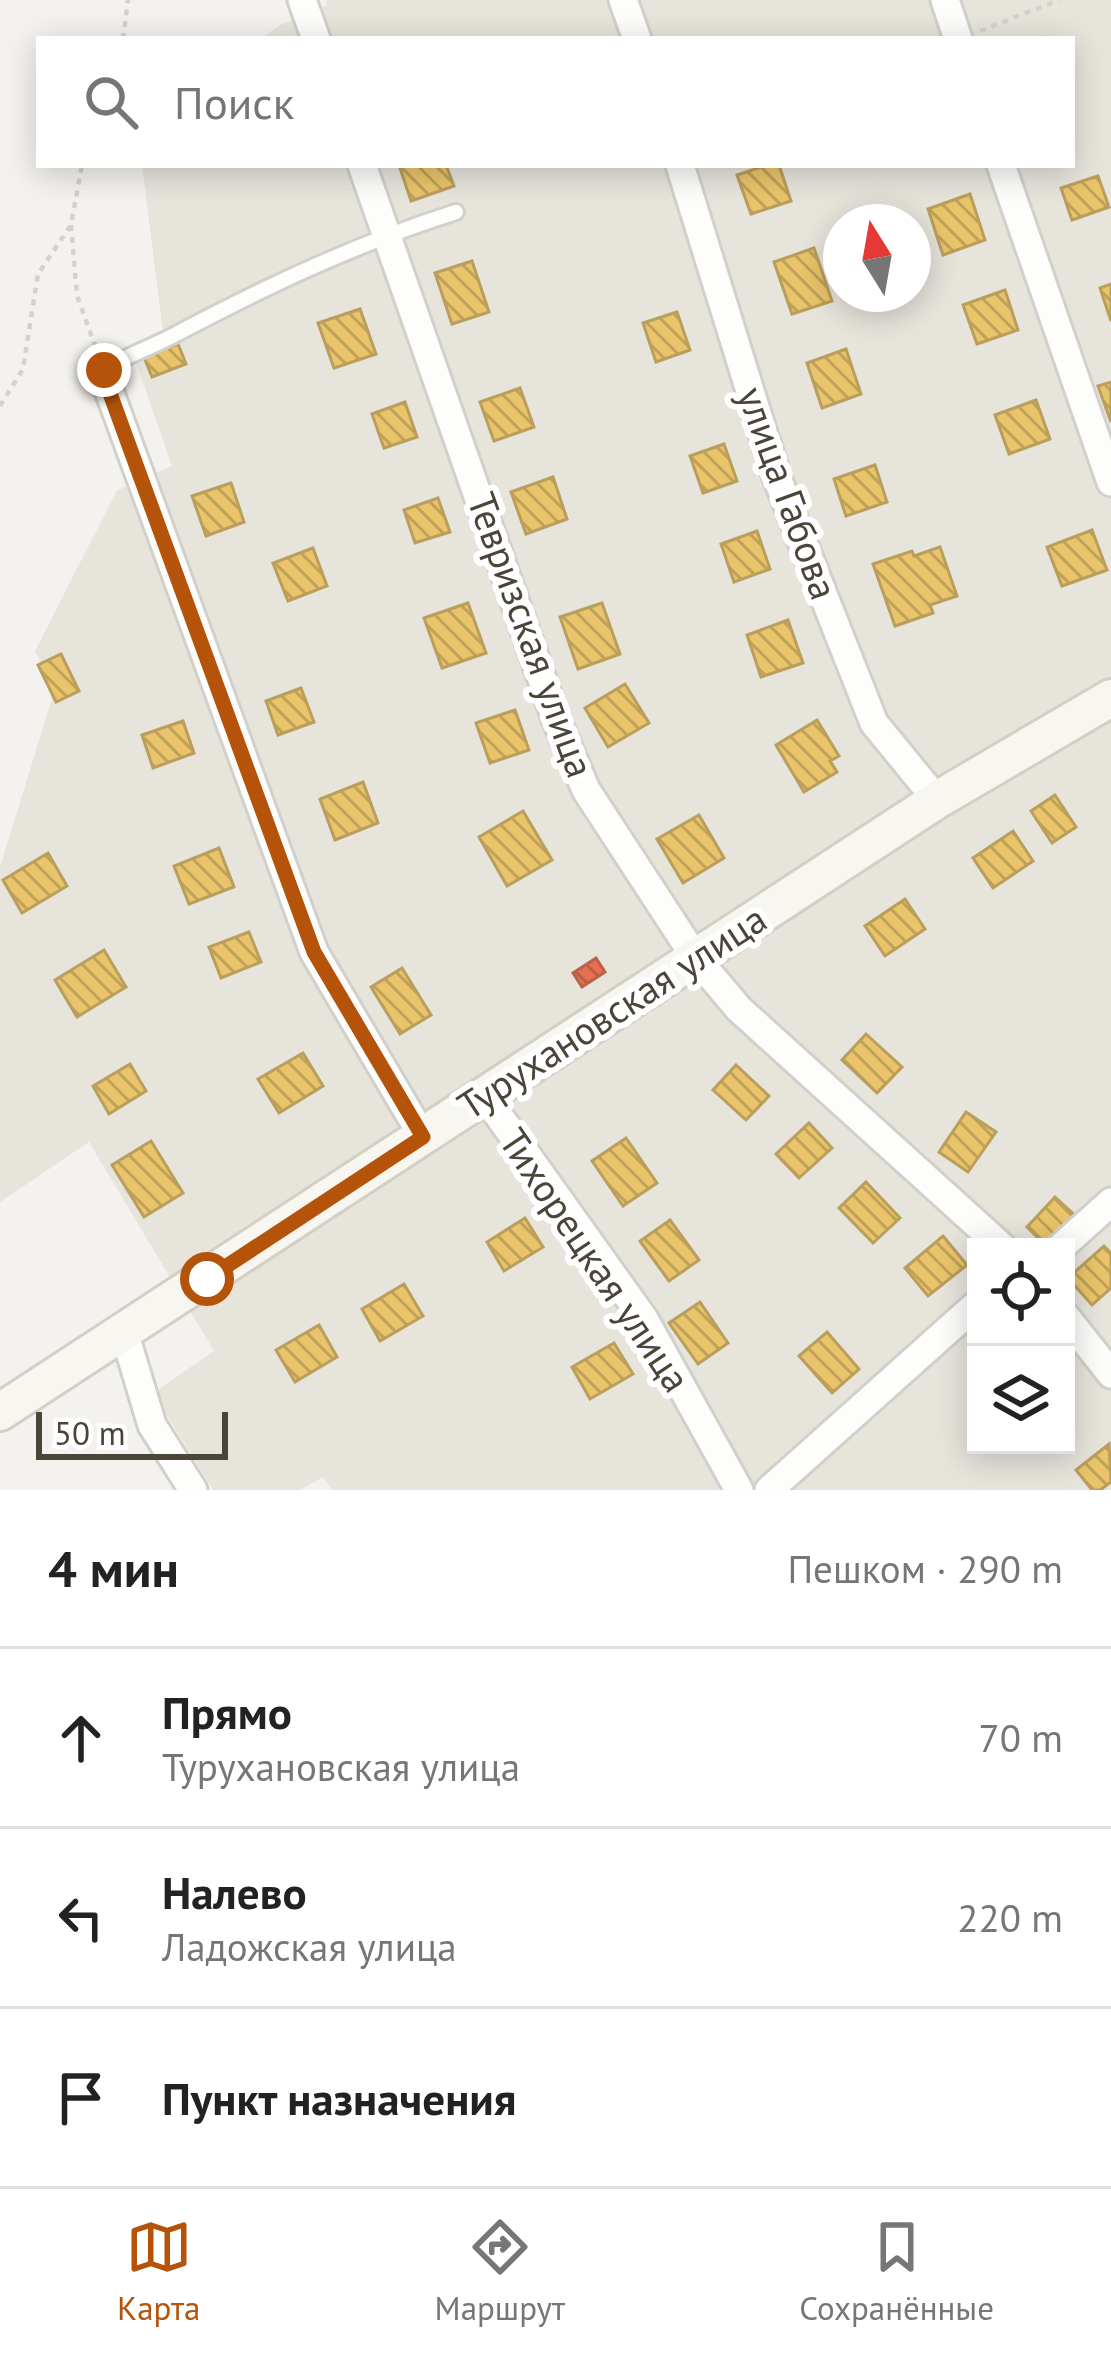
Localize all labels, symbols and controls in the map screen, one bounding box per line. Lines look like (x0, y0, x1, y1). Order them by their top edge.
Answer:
search box (36, 36, 1075, 168)
icon: search (78, 69, 144, 135)
text: Поиск (174, 73, 294, 131)
north arrow (823, 204, 931, 312)
route end (77, 343, 131, 397)
street label: улица Габова (726, 380, 850, 606)
street label: Тевризская улица (456, 485, 607, 784)
street label: Турухановская улица (448, 893, 776, 1130)
street label: Тихорецкая улица (488, 1118, 702, 1401)
map controls (967, 1238, 1075, 1454)
button: locate (967, 1238, 1075, 1346)
route start (180, 1252, 234, 1306)
button: layers (967, 1346, 1075, 1454)
scale bar (36, 1406, 228, 1459)
text: 50 m (54, 1411, 126, 1454)
text: 4 мин (48, 1535, 179, 1601)
text: Пешком · 290 m (787, 1543, 1063, 1594)
text: Прямо (162, 1683, 292, 1741)
icon: ahead (48, 1705, 114, 1771)
text: 70 m (978, 1712, 1063, 1763)
text: Турухановская улица (162, 1741, 520, 1792)
text: Налево (162, 1863, 307, 1921)
icon: left (48, 1885, 114, 1951)
text: 220 m (957, 1892, 1063, 1943)
text: Ладожская улица (162, 1921, 457, 1972)
icon: arrive (48, 2065, 114, 2131)
text: Пункт назначения (162, 2069, 516, 2127)
tab: Карта (117, 2214, 200, 2329)
tab: Маршрут (435, 2214, 565, 2329)
tab: Сохранённые (799, 2214, 994, 2329)

